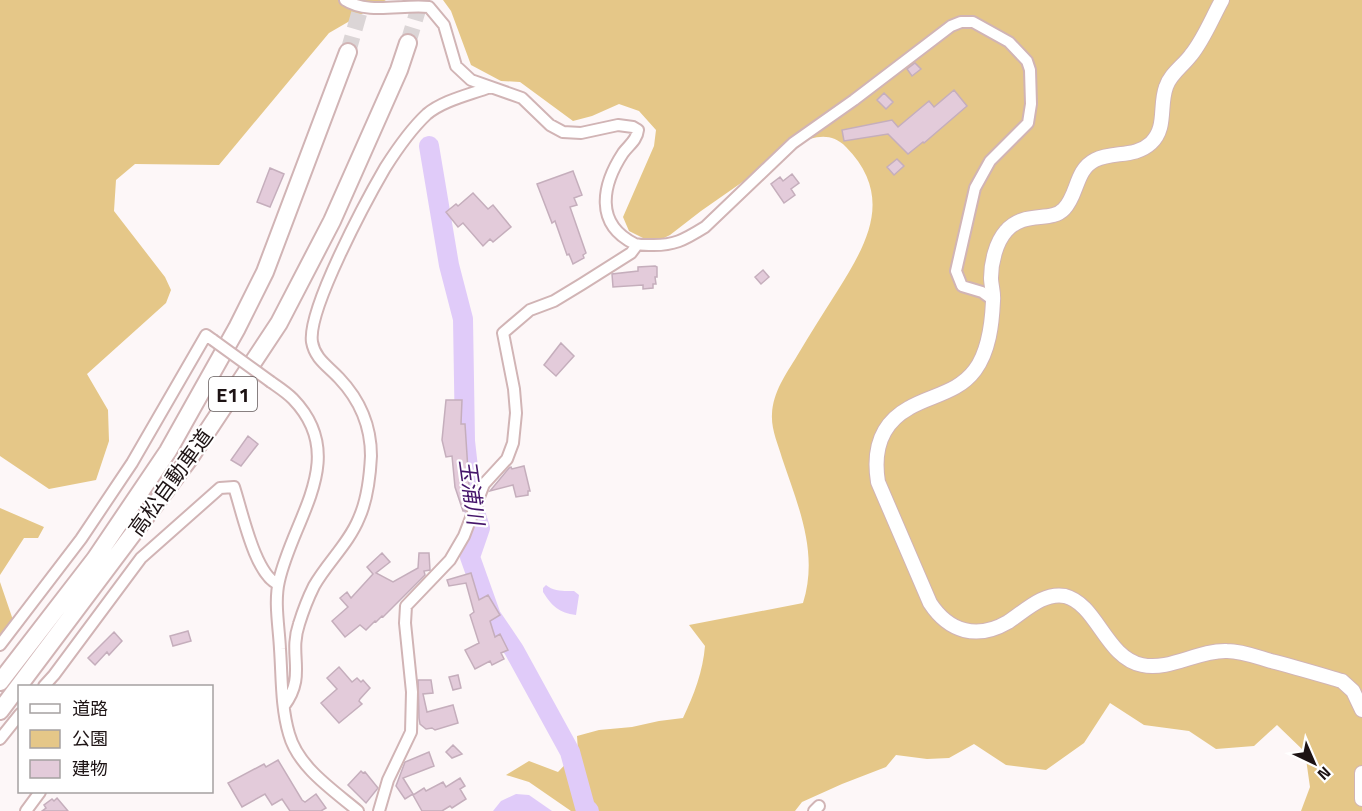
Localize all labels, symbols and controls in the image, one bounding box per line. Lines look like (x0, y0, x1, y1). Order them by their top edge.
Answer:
road number: E11 (209, 377, 257, 411)
street label: 高松自動車道 (120, 422, 220, 542)
water label: 玉浦川 (451, 457, 494, 529)
legend (18, 685, 213, 793)
text: 道路 (72, 695, 108, 722)
text: 公園 (72, 725, 108, 752)
north arrow (1284, 733, 1344, 793)
text: 建物 (72, 755, 108, 782)
text: N (1312, 761, 1337, 786)

